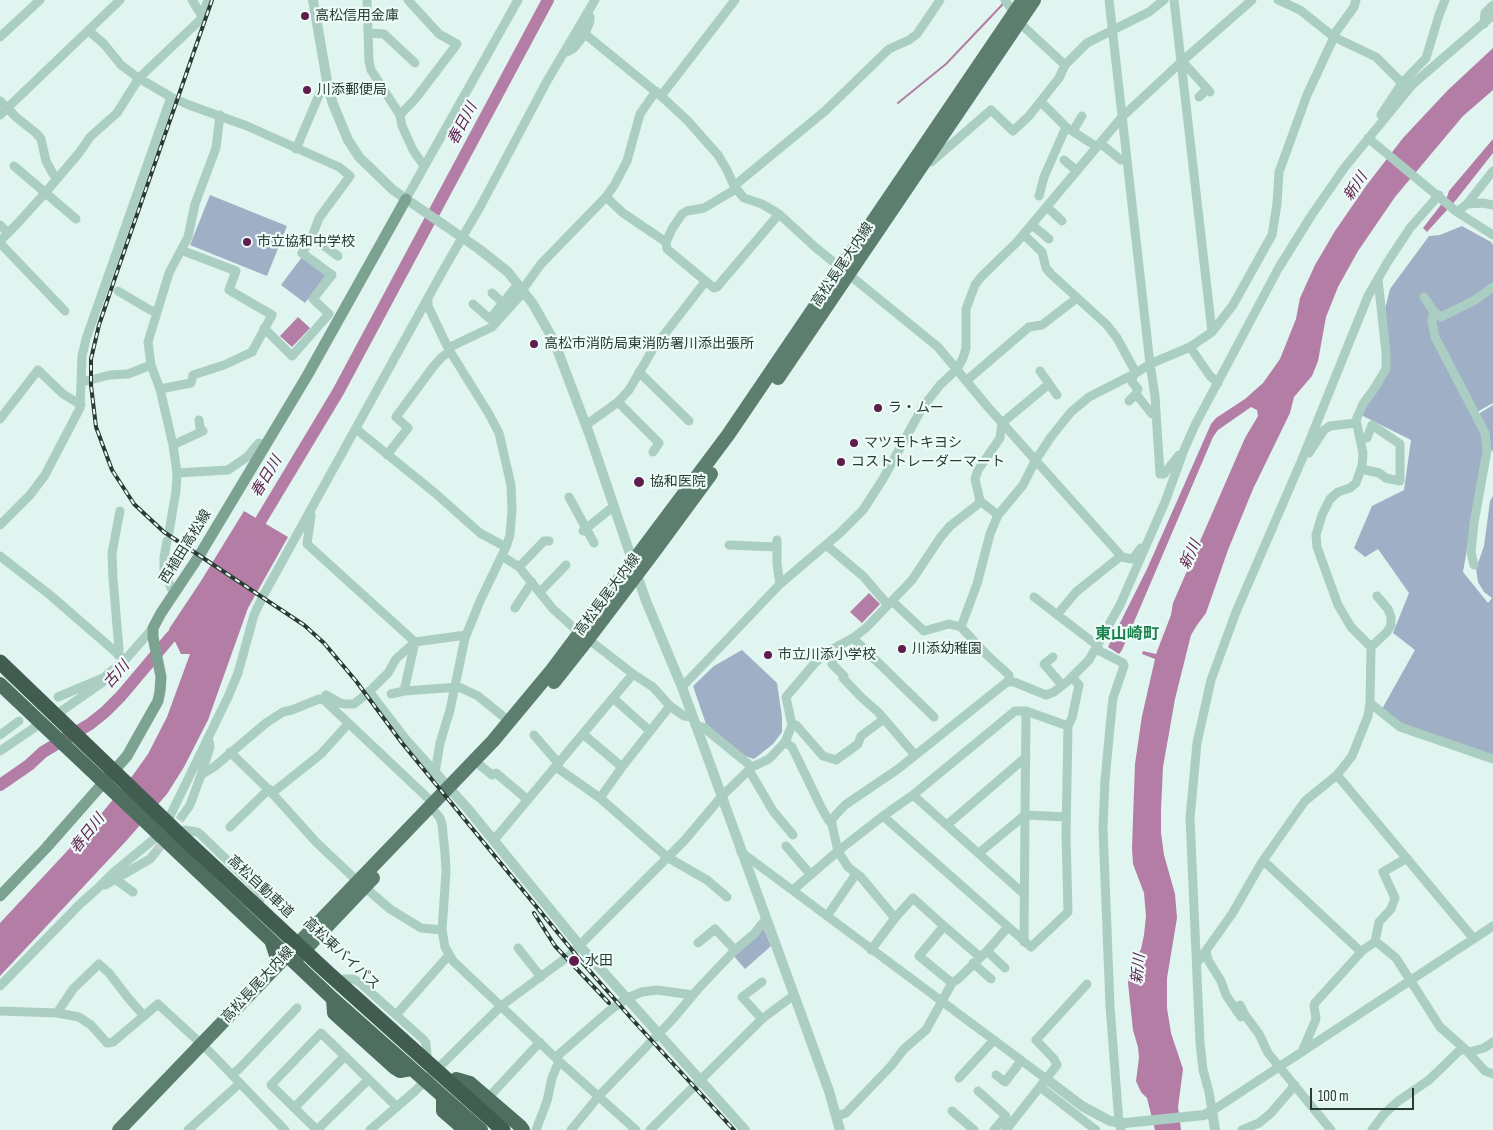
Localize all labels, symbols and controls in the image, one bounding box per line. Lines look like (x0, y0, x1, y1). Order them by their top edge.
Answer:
place label: 高松信用金庫 (315, 8, 399, 24)
marker: 高松信用金庫 (299, 10, 311, 22)
place label: 川添郵便局 (317, 82, 387, 98)
marker: 川添郵便局 (301, 84, 313, 96)
water label: 春日川 (444, 100, 482, 148)
water label: 新川 (1340, 170, 1372, 204)
street label: 高松長尾大内線 (809, 220, 877, 310)
place label: 市立協和中学校 (257, 234, 355, 250)
marker: 市立協和中学校 (241, 236, 253, 248)
place label: 高松市消防局東消防署川添出張所 (544, 336, 754, 352)
marker: 高松市消防局東消防署川添出張所 (528, 338, 540, 350)
place label: ラ・ムー (888, 400, 944, 416)
marker: ラ・ムー (872, 402, 884, 414)
place label: マツモトキヨシ (864, 435, 962, 451)
marker: マツモトキヨシ (848, 437, 860, 449)
water label: 春日川 (248, 453, 286, 501)
place label: コストトレーダーマート (851, 454, 1005, 470)
marker: コストトレーダーマート (835, 456, 847, 468)
place label: 協和医院 (650, 474, 706, 490)
marker: 協和医院 (632, 475, 646, 489)
street label: 西植田高松線 (157, 507, 215, 587)
water label: 新川 (1177, 538, 1205, 572)
street label: 高松長尾大内線 (572, 551, 644, 639)
district label: 東山崎町 (1095, 625, 1159, 645)
place label: 川添幼稚園 (912, 641, 982, 657)
marker: 川添幼稚園 (896, 643, 908, 655)
place label: 市立川添小学校 (778, 647, 876, 663)
marker: 市立川添小学校 (762, 649, 774, 661)
water label: 古川 (100, 658, 134, 692)
water label: 春日川 (67, 811, 109, 857)
street label: 高松自動車道 (224, 852, 296, 922)
street label: 高松東バイパス (299, 914, 383, 994)
street label: 高松長尾大内線 (218, 943, 298, 1027)
place label: 水田 (585, 953, 613, 969)
water label: 新川 (1128, 953, 1150, 985)
marker: 水田 (567, 954, 581, 968)
scale bar (1313, 1078, 1417, 1110)
text: 100 m (1318, 1087, 1349, 1106)

